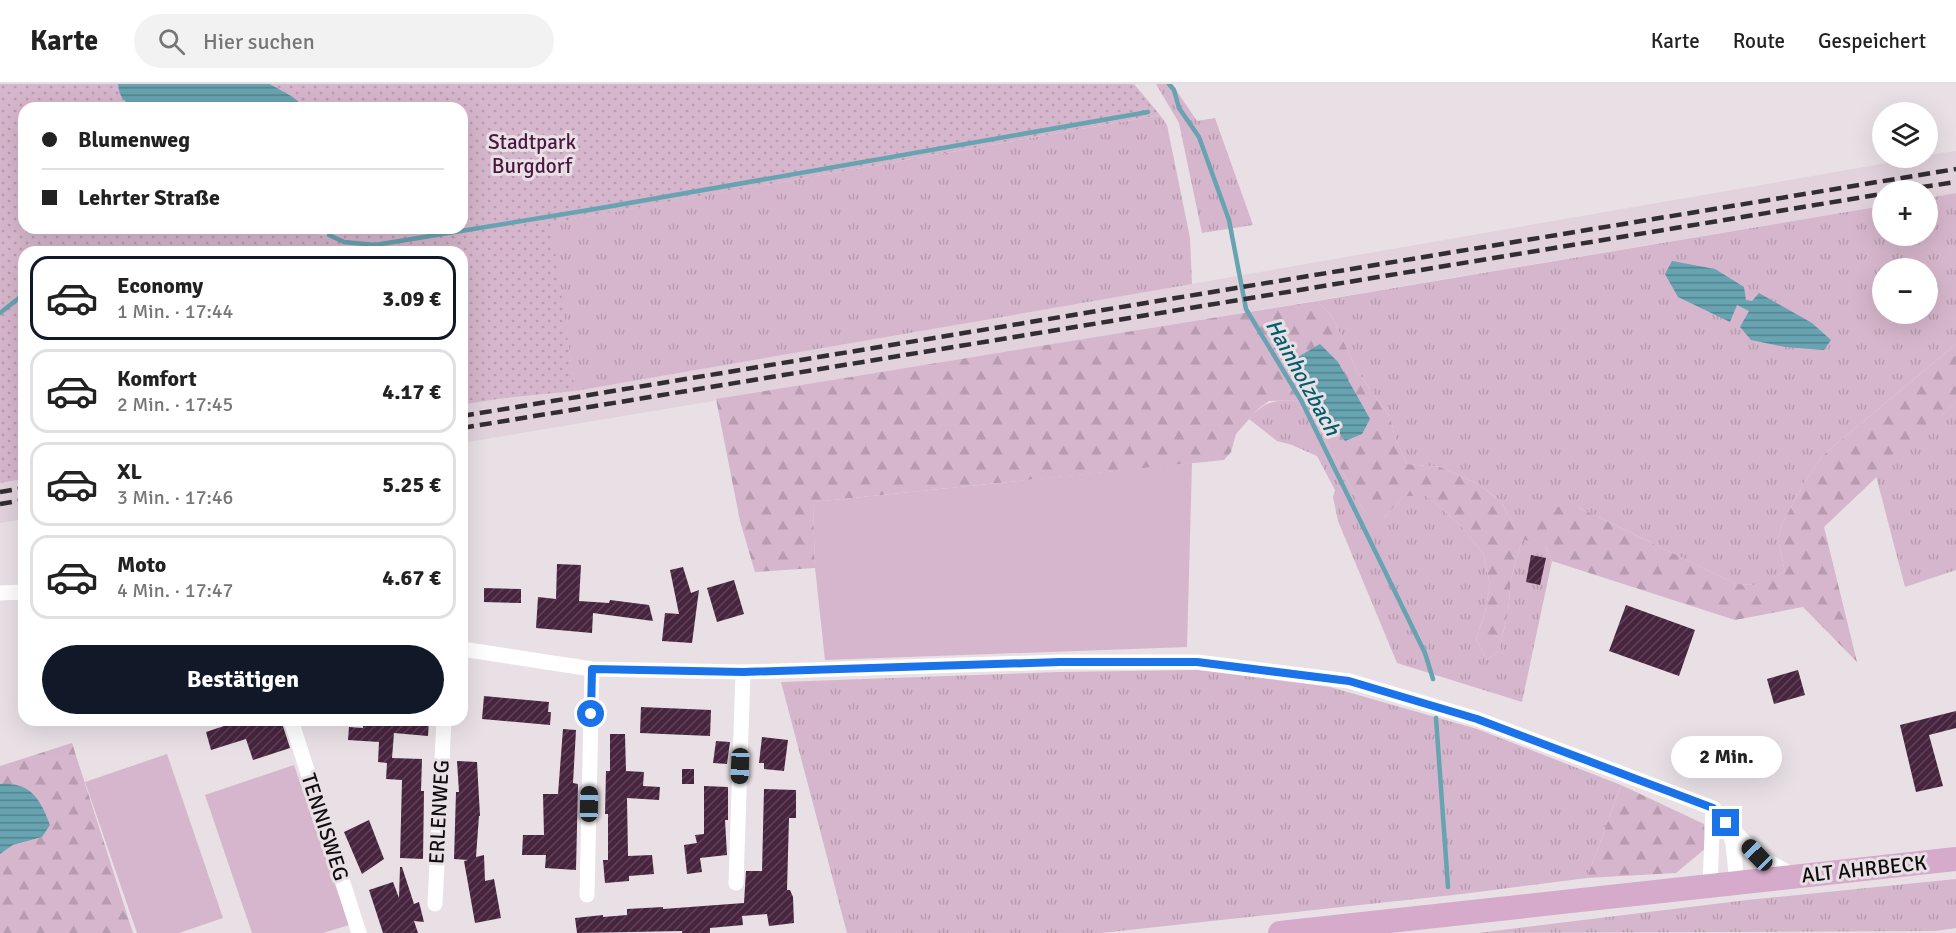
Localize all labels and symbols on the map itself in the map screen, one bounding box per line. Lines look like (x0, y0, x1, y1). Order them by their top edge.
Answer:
park label: Stadtpark Burgdorf (488, 129, 577, 179)
water label: Hainholzbach (1260, 314, 1347, 441)
route start (577, 700, 604, 727)
callout: 2 Min. (1670, 736, 1782, 778)
car (730, 748, 750, 784)
street label: ERLENWEG (423, 759, 455, 865)
street label: TENNISWEG (295, 770, 355, 884)
car (580, 786, 598, 822)
route end (1712, 809, 1739, 836)
car (1738, 836, 1776, 874)
street label: ALT AHRBECK (1800, 849, 1928, 888)

